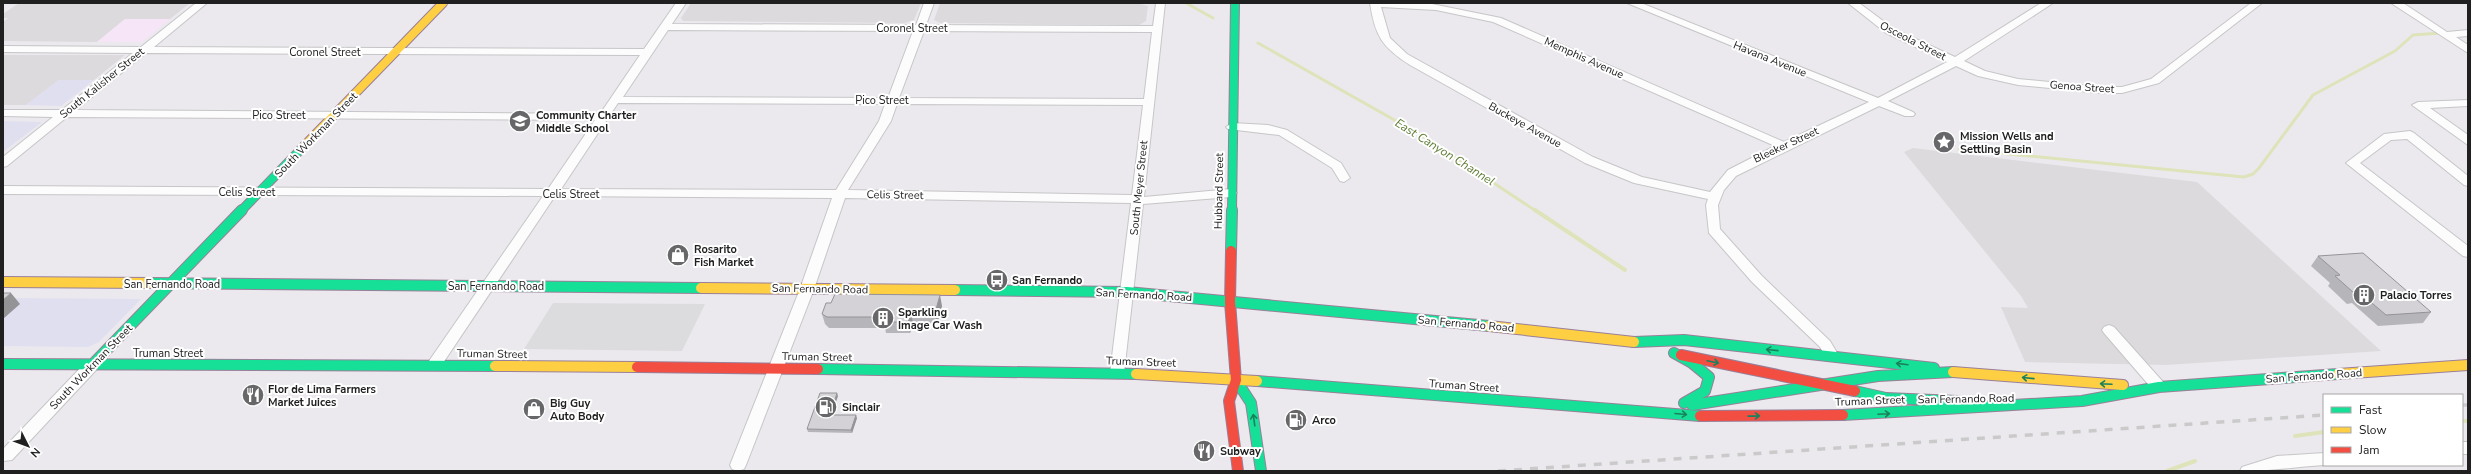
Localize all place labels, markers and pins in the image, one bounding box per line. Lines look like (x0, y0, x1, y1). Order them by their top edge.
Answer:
school or university icon: Community Charter Middle School (507, 108, 533, 134)
place label: Community Charter Middle School (536, 108, 637, 136)
place icon: Mission Wells and Settling Basin (1931, 129, 1957, 155)
place label: Mission Wells and Settling Basin (1960, 129, 2054, 157)
shop icon: Rosarito Fish Market (665, 242, 691, 268)
place label: Rosarito Fish Market (694, 242, 754, 270)
bus stop icon: San Fernando (984, 267, 1010, 293)
place label: San Fernando (1012, 273, 1082, 288)
building icon: Palacio Torres (2351, 282, 2377, 308)
place label: Palacio Torres (2380, 288, 2452, 303)
building icon: Sparkling Image Car Wash (870, 305, 896, 331)
place label: Sparkling Image Car Wash (898, 305, 982, 333)
restaurant icon: Flor de Lima Farmers Market Juices (240, 382, 266, 408)
place label: Flor de Lima Farmers Market Juices (268, 382, 376, 410)
fuel station icon: Sinclair (813, 394, 839, 420)
shop icon: Big Guy Auto Body (521, 396, 547, 422)
place label: Big Guy Auto Body (550, 396, 605, 424)
place label: Sinclair (842, 400, 881, 415)
fuel station icon: Arco (1283, 407, 1309, 433)
place label: Arco (1312, 413, 1336, 428)
restaurant icon: Subway (1191, 438, 1217, 464)
place label: Subway (1220, 444, 1261, 459)

